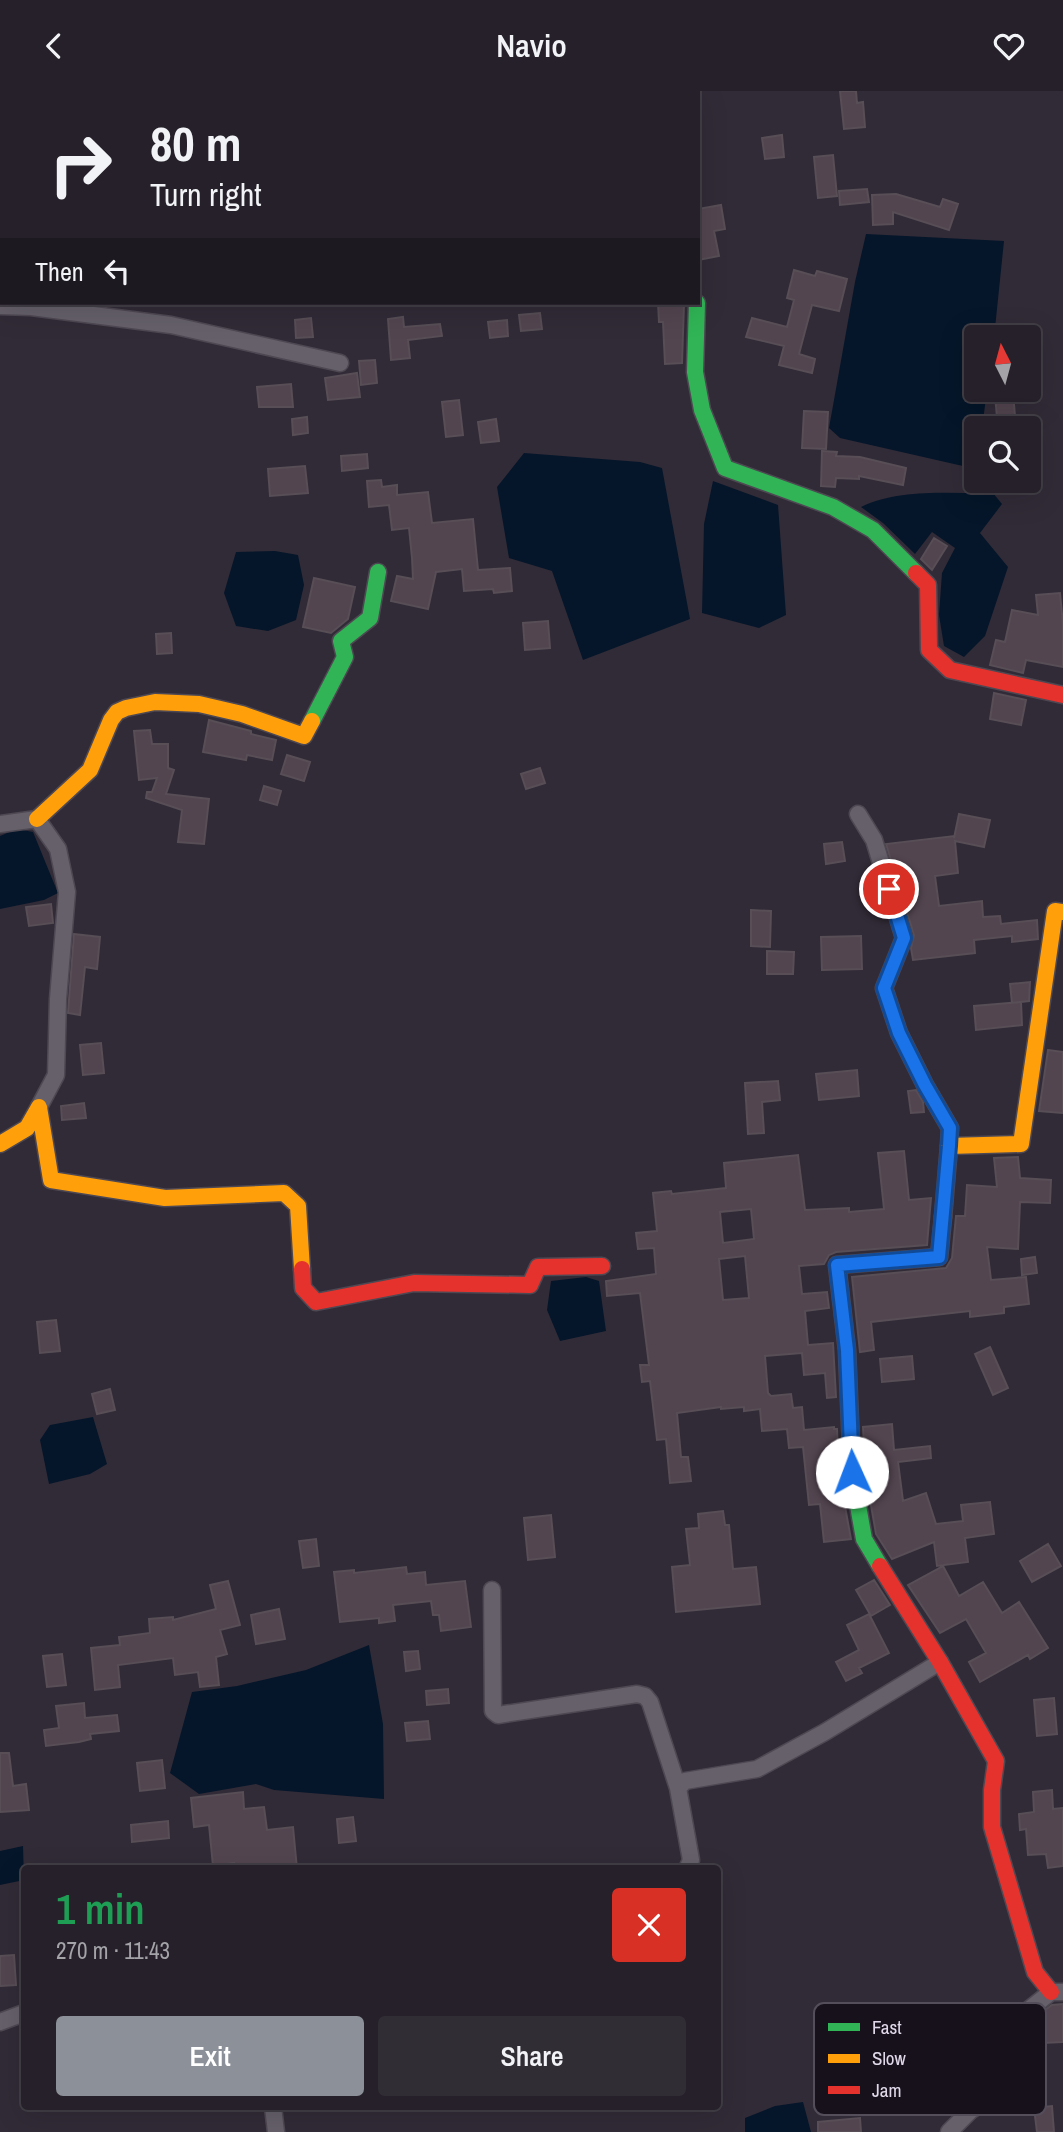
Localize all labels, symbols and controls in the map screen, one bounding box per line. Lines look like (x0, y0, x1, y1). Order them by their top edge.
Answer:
text: Navio (496, 24, 567, 67)
icon: back (35, 27, 73, 65)
icon: heart (990, 27, 1028, 65)
text: 80 m (150, 110, 242, 176)
icon: right (35, 119, 126, 210)
text: Turn right (150, 173, 262, 216)
icon: left (98, 252, 136, 290)
text: Then (35, 254, 84, 289)
north arrow (964, 325, 1041, 403)
map controls (964, 325, 1041, 493)
button: search (964, 416, 1041, 493)
pin (859, 859, 919, 919)
icon: arrive (870, 870, 908, 908)
position arrow (815, 1435, 889, 1509)
text: 1 min (56, 1881, 145, 1937)
button: close (612, 1888, 686, 1962)
text: 270 m · 11:43 (56, 1935, 170, 1966)
legend (814, 2003, 1046, 2115)
text: Fast (872, 2014, 902, 2040)
button: Exit (56, 2016, 364, 2096)
button: Share (378, 2016, 686, 2096)
text: Slow (872, 2045, 907, 2071)
text: Jam (872, 2077, 901, 2103)

